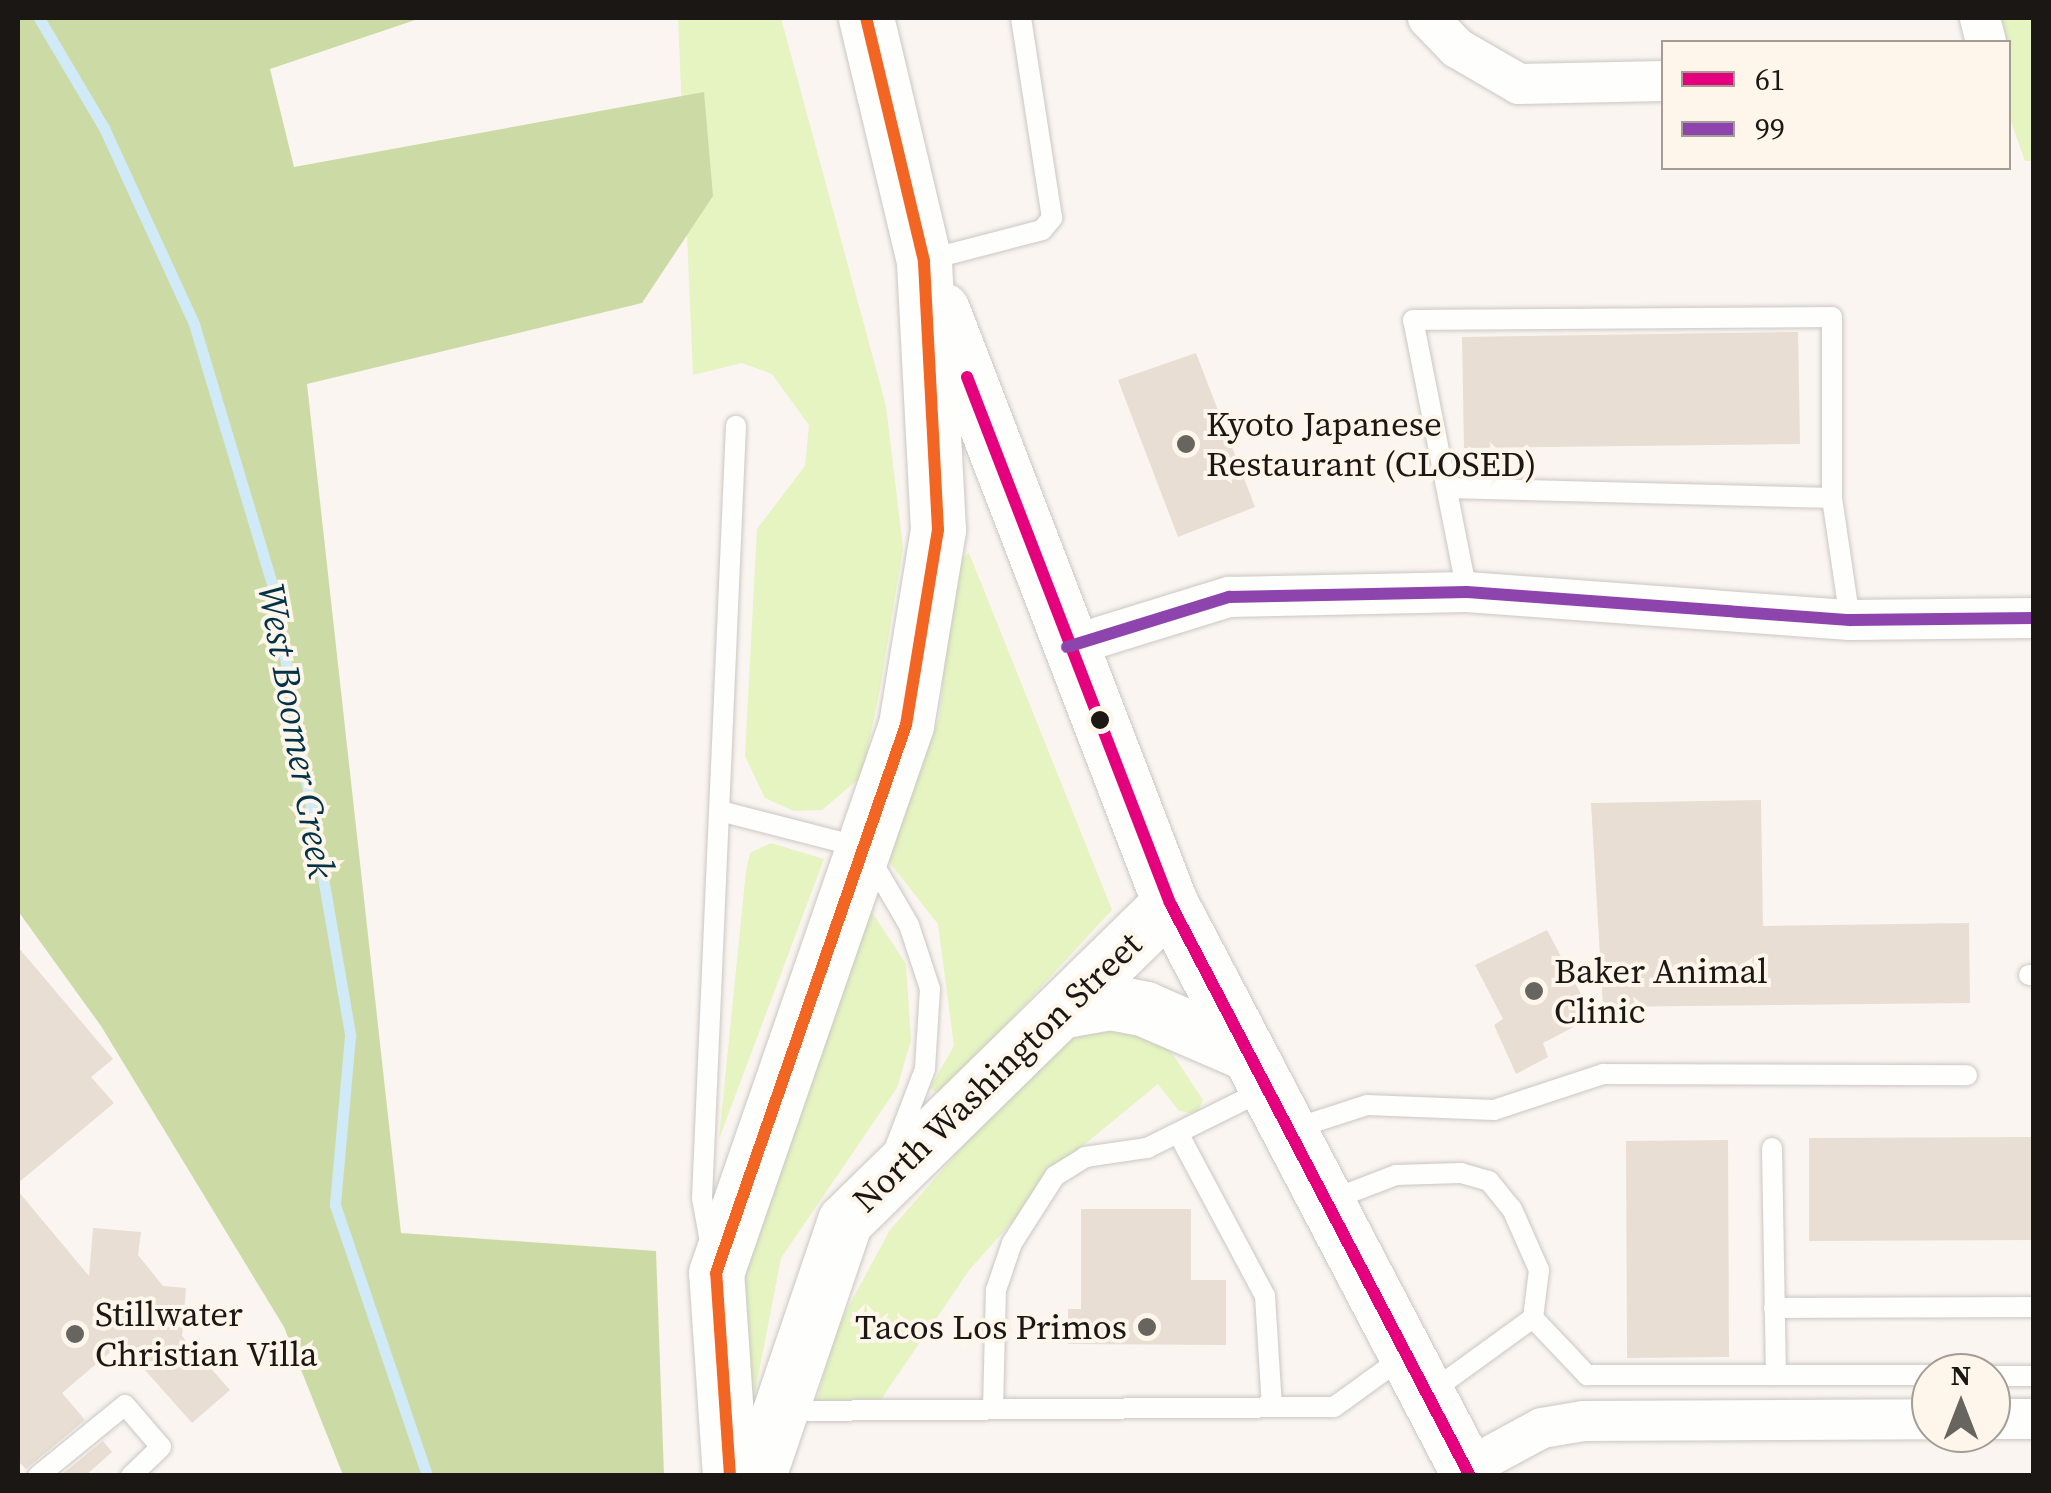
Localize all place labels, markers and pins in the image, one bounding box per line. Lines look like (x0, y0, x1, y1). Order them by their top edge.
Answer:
place label: Kyoto Japanese Restaurant (CLOSED) (1206, 403, 1537, 485)
marker: Kyoto Japanese Restaurant (CLOSED) (1175, 433, 1197, 455)
unlabelled marker (1090, 710, 1110, 730)
place label: Baker Animal Clinic (1554, 950, 1768, 1032)
marker: Baker Animal Clinic (1523, 980, 1545, 1002)
place label: Stillwater Christian Villa (95, 1293, 319, 1375)
place label: Tacos Los Primos (855, 1306, 1127, 1348)
marker: Tacos Los Primos (1136, 1316, 1158, 1338)
marker: Stillwater Christian Villa (64, 1323, 86, 1345)

